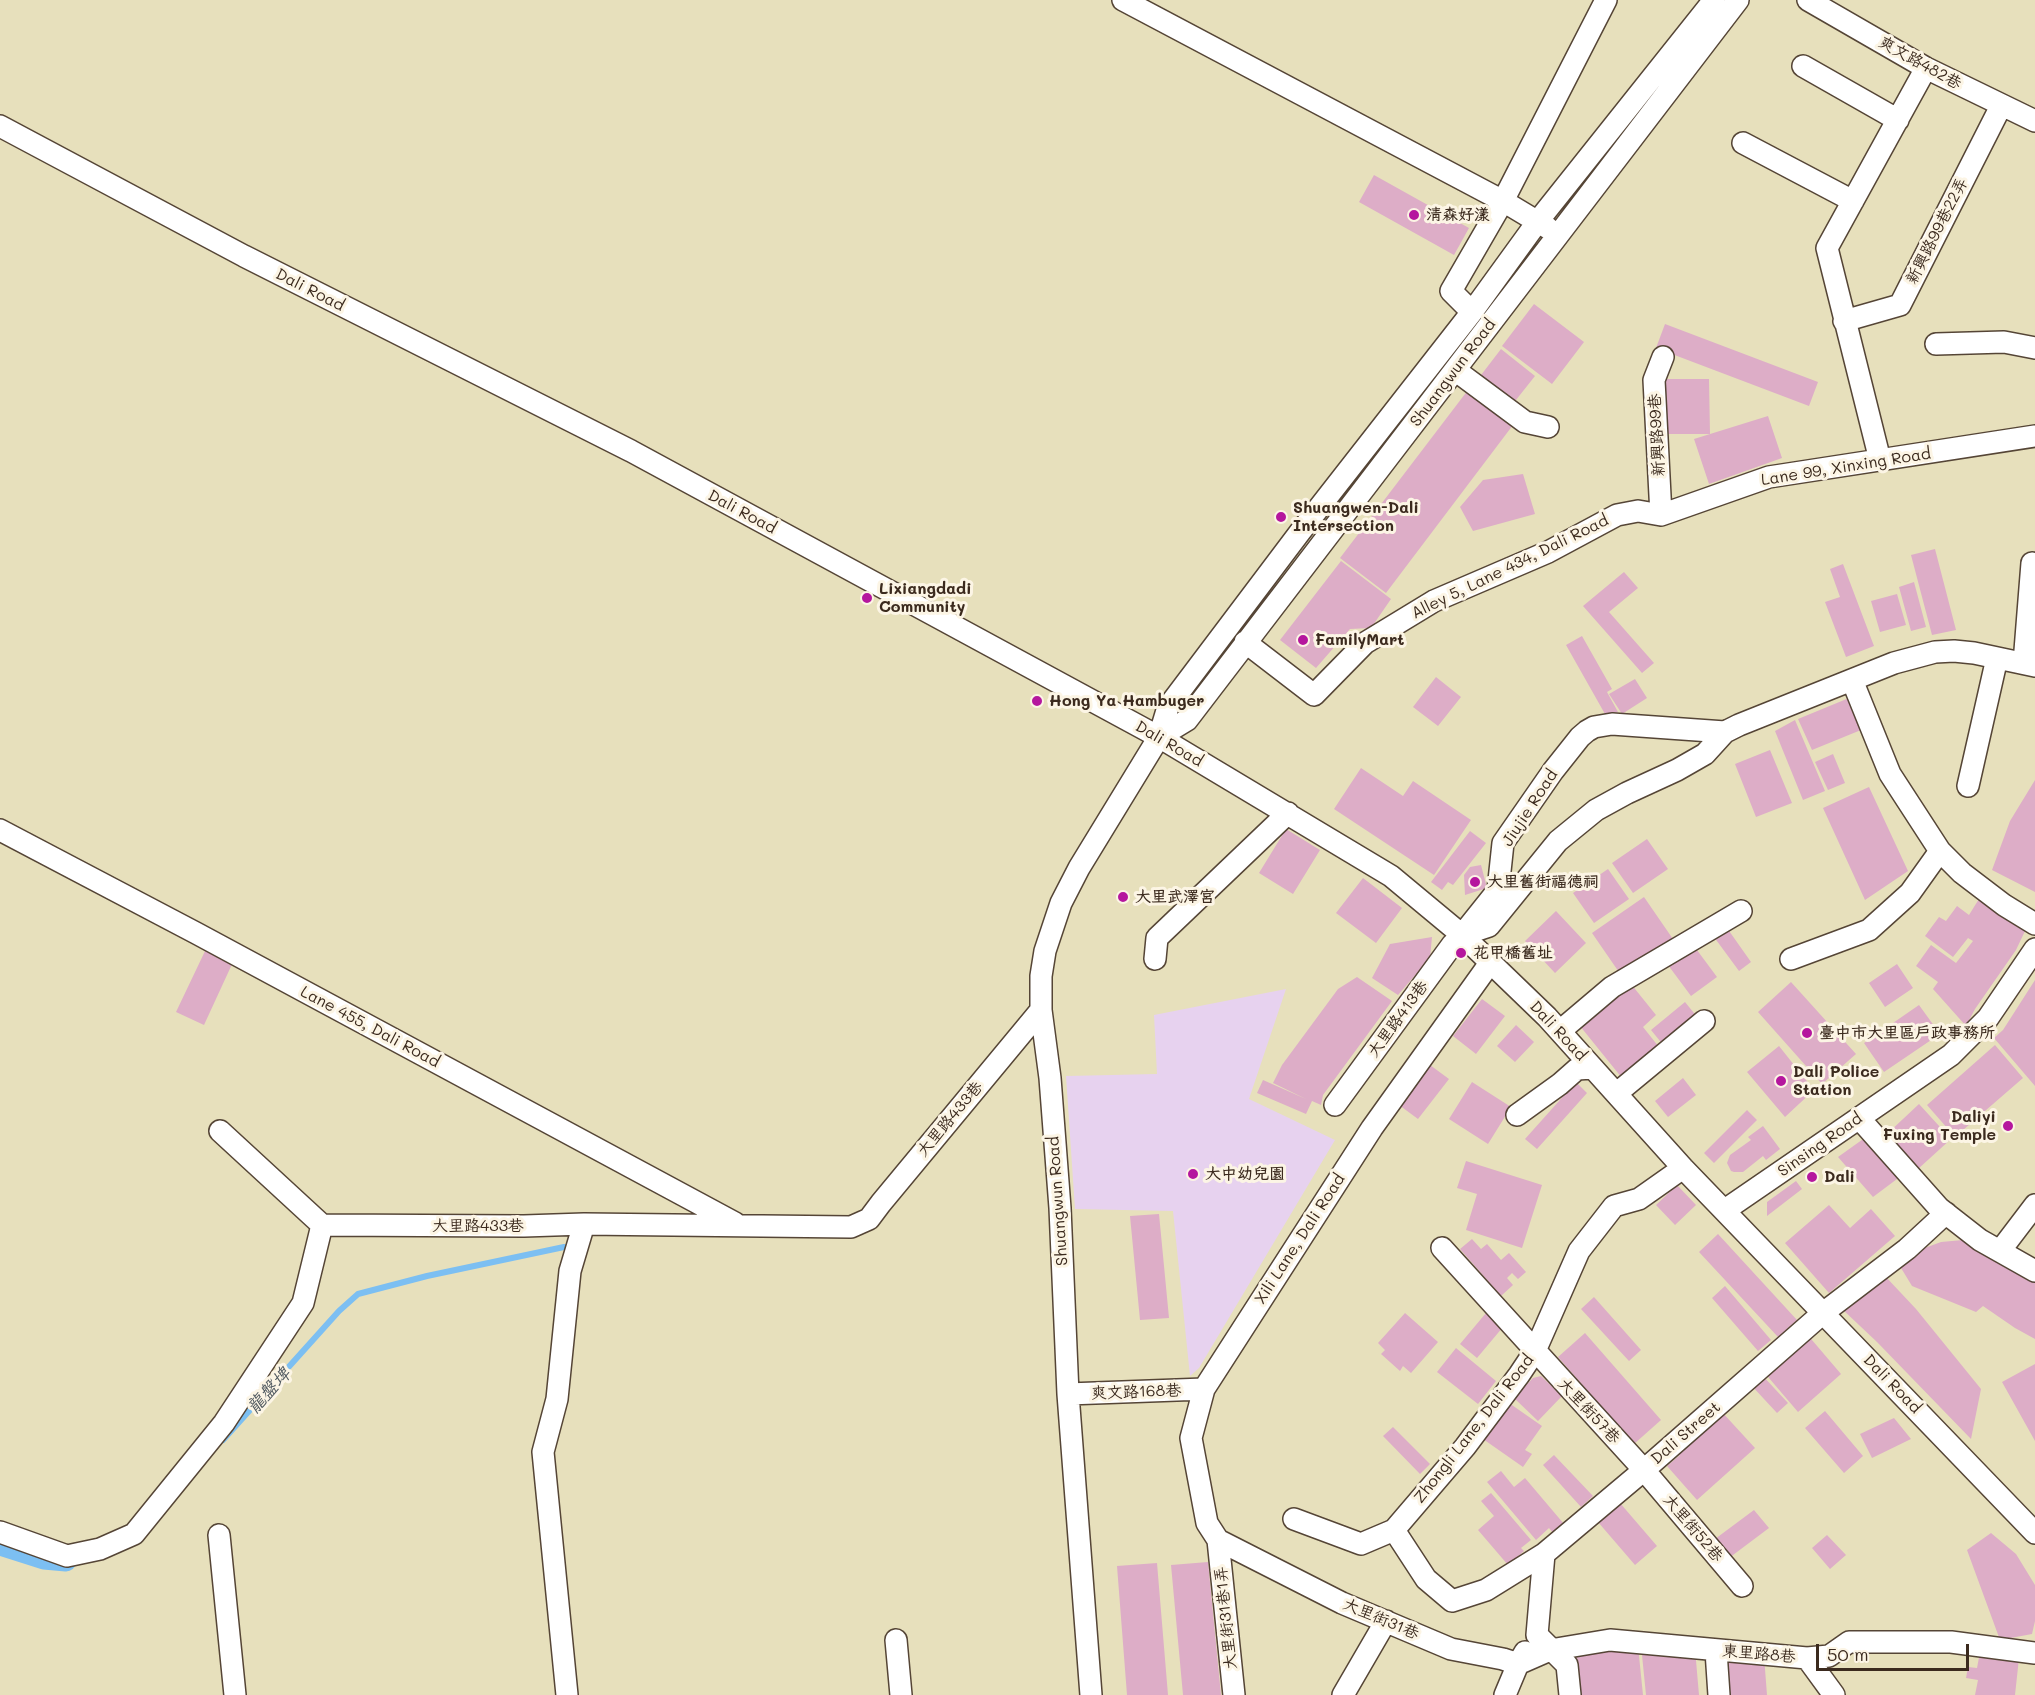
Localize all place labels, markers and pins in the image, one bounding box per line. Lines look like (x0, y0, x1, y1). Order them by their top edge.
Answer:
place label: 清森好漾 (1426, 205, 1490, 225)
marker: 清森好漾 (1407, 208, 1421, 222)
place label: Shuangwen-Dali Intersection (1293, 498, 1419, 536)
marker: Shuangwen-Dali Intersection (1274, 510, 1288, 524)
place label: Lixiangdadi Community (879, 579, 972, 617)
marker: Lixiangdadi Community (860, 591, 874, 605)
place label: FamilyMart (1315, 630, 1404, 650)
marker: FamilyMart (1296, 633, 1310, 647)
place label: Hong Ya Hambuger (1049, 691, 1204, 711)
marker: Hong Ya Hambuger (1030, 694, 1044, 708)
place label: 大里舊街福德祠 (1487, 872, 1599, 892)
marker: 大里舊街福德祠 (1468, 875, 1482, 889)
place label: 大里武澤宮 (1135, 887, 1215, 907)
marker: 大里武澤宮 (1116, 890, 1130, 904)
place label: 花甲橋舊址 (1473, 943, 1553, 963)
marker: 花甲橋舊址 (1454, 946, 1468, 960)
place label: 臺中市大里區戶政事務所 (1819, 1023, 1995, 1043)
marker: 臺中市大里區戶政事務所 (1800, 1026, 1814, 1040)
place label: Dali Police Station (1793, 1062, 1879, 1100)
marker: Dali Police Station (1774, 1074, 1788, 1088)
place label: Daliyi Fuxing Temple (1883, 1107, 1996, 1145)
marker: Daliyi Fuxing Temple (2001, 1119, 2015, 1133)
place label: 大中幼兒園 (1205, 1164, 1285, 1184)
marker: 大中幼兒園 (1186, 1167, 1200, 1181)
place label: Dali (1824, 1167, 1855, 1187)
marker: Dali (1805, 1170, 1819, 1184)

